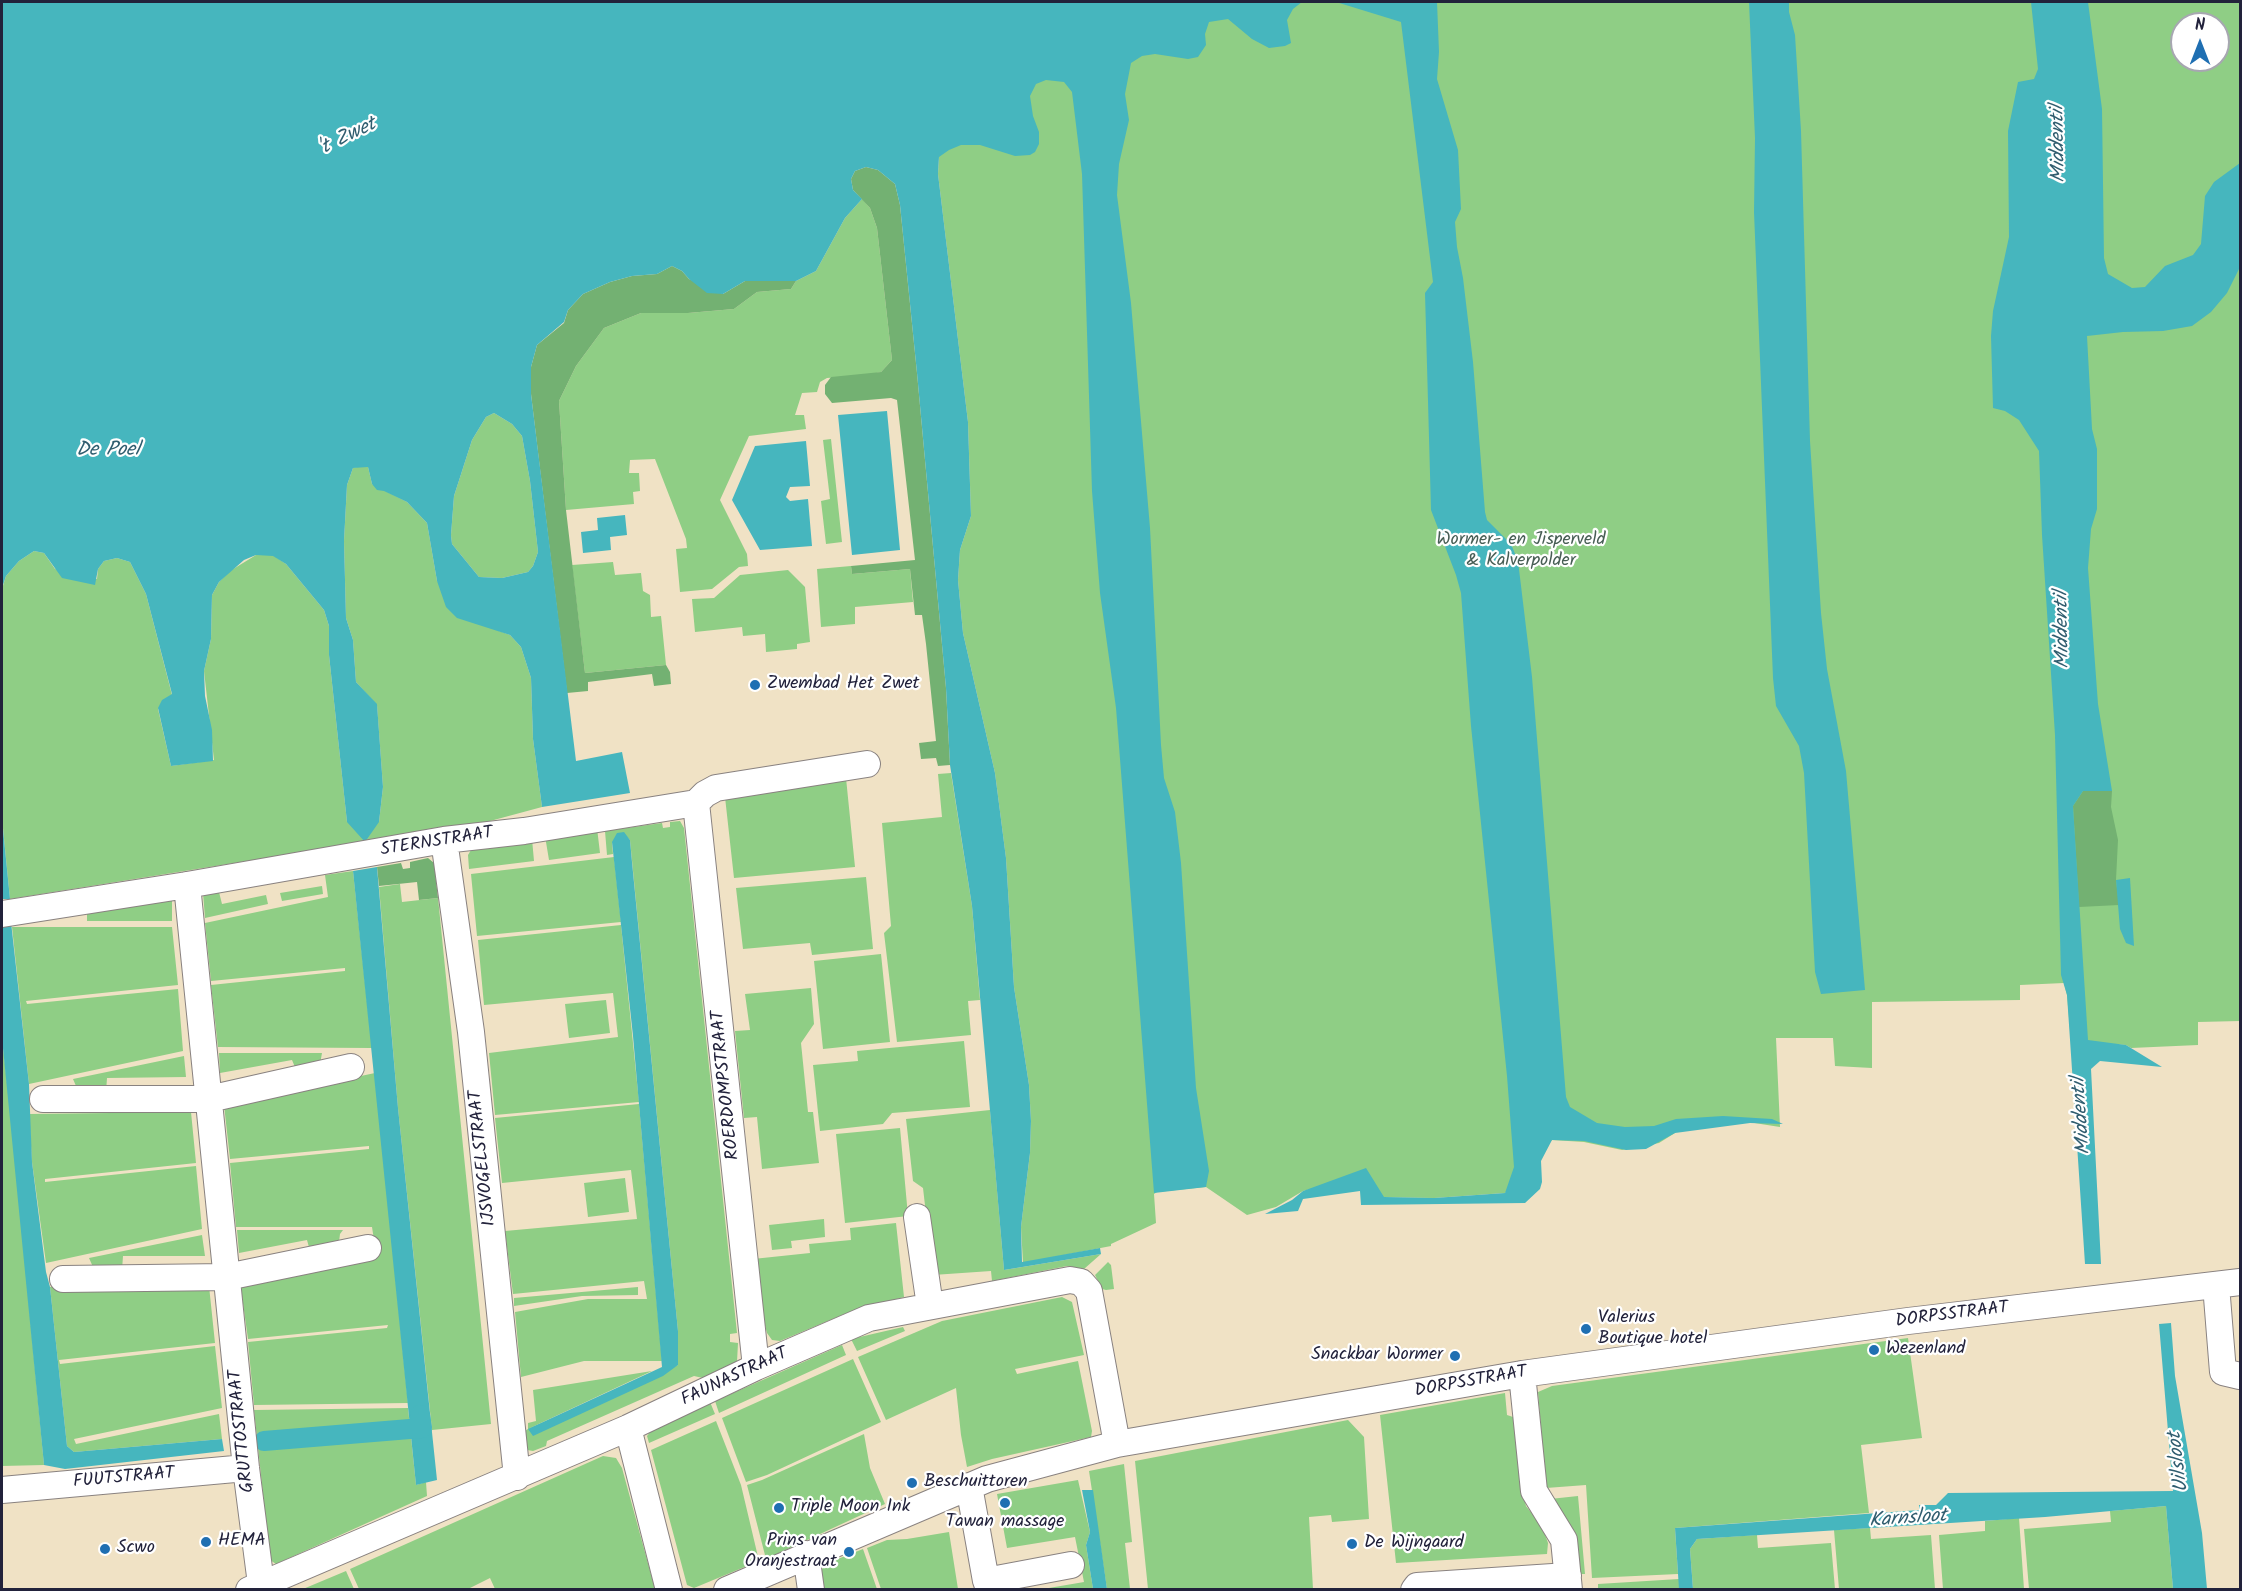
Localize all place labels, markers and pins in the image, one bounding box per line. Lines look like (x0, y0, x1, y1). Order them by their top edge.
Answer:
place label: Zwembad Het Zwet (767, 674, 919, 696)
marker: Zwembad Het Zwet (748, 678, 762, 692)
place label: Valerius Boutique hotel (1598, 1308, 1707, 1350)
marker: Valerius Boutique hotel (1579, 1322, 1593, 1336)
place label: Wezenland (1886, 1339, 1965, 1361)
marker: Wezenland (1867, 1343, 1881, 1357)
place label: Snackbar Wormer (1311, 1345, 1443, 1367)
marker: Snackbar Wormer (1448, 1349, 1462, 1363)
place label: Beschuittoren (924, 1472, 1028, 1494)
marker: Beschuittoren (905, 1476, 919, 1490)
marker: Tawan massage (998, 1496, 1012, 1510)
place label: Triple Moon Ink (791, 1497, 910, 1519)
marker: Triple Moon Ink (772, 1501, 786, 1515)
place label: Tawan massage (946, 1512, 1064, 1534)
place label: HEMA (218, 1531, 266, 1553)
place label: Prins van Oranjestraat (745, 1531, 837, 1574)
place label: De Wijngaard (1364, 1533, 1464, 1555)
marker: HEMA (199, 1535, 213, 1549)
marker: De Wijngaard (1345, 1537, 1359, 1551)
place label: Scwo (117, 1538, 155, 1560)
marker: Scwo (98, 1542, 112, 1556)
marker: Prins van Oranjestraat (842, 1545, 856, 1559)

